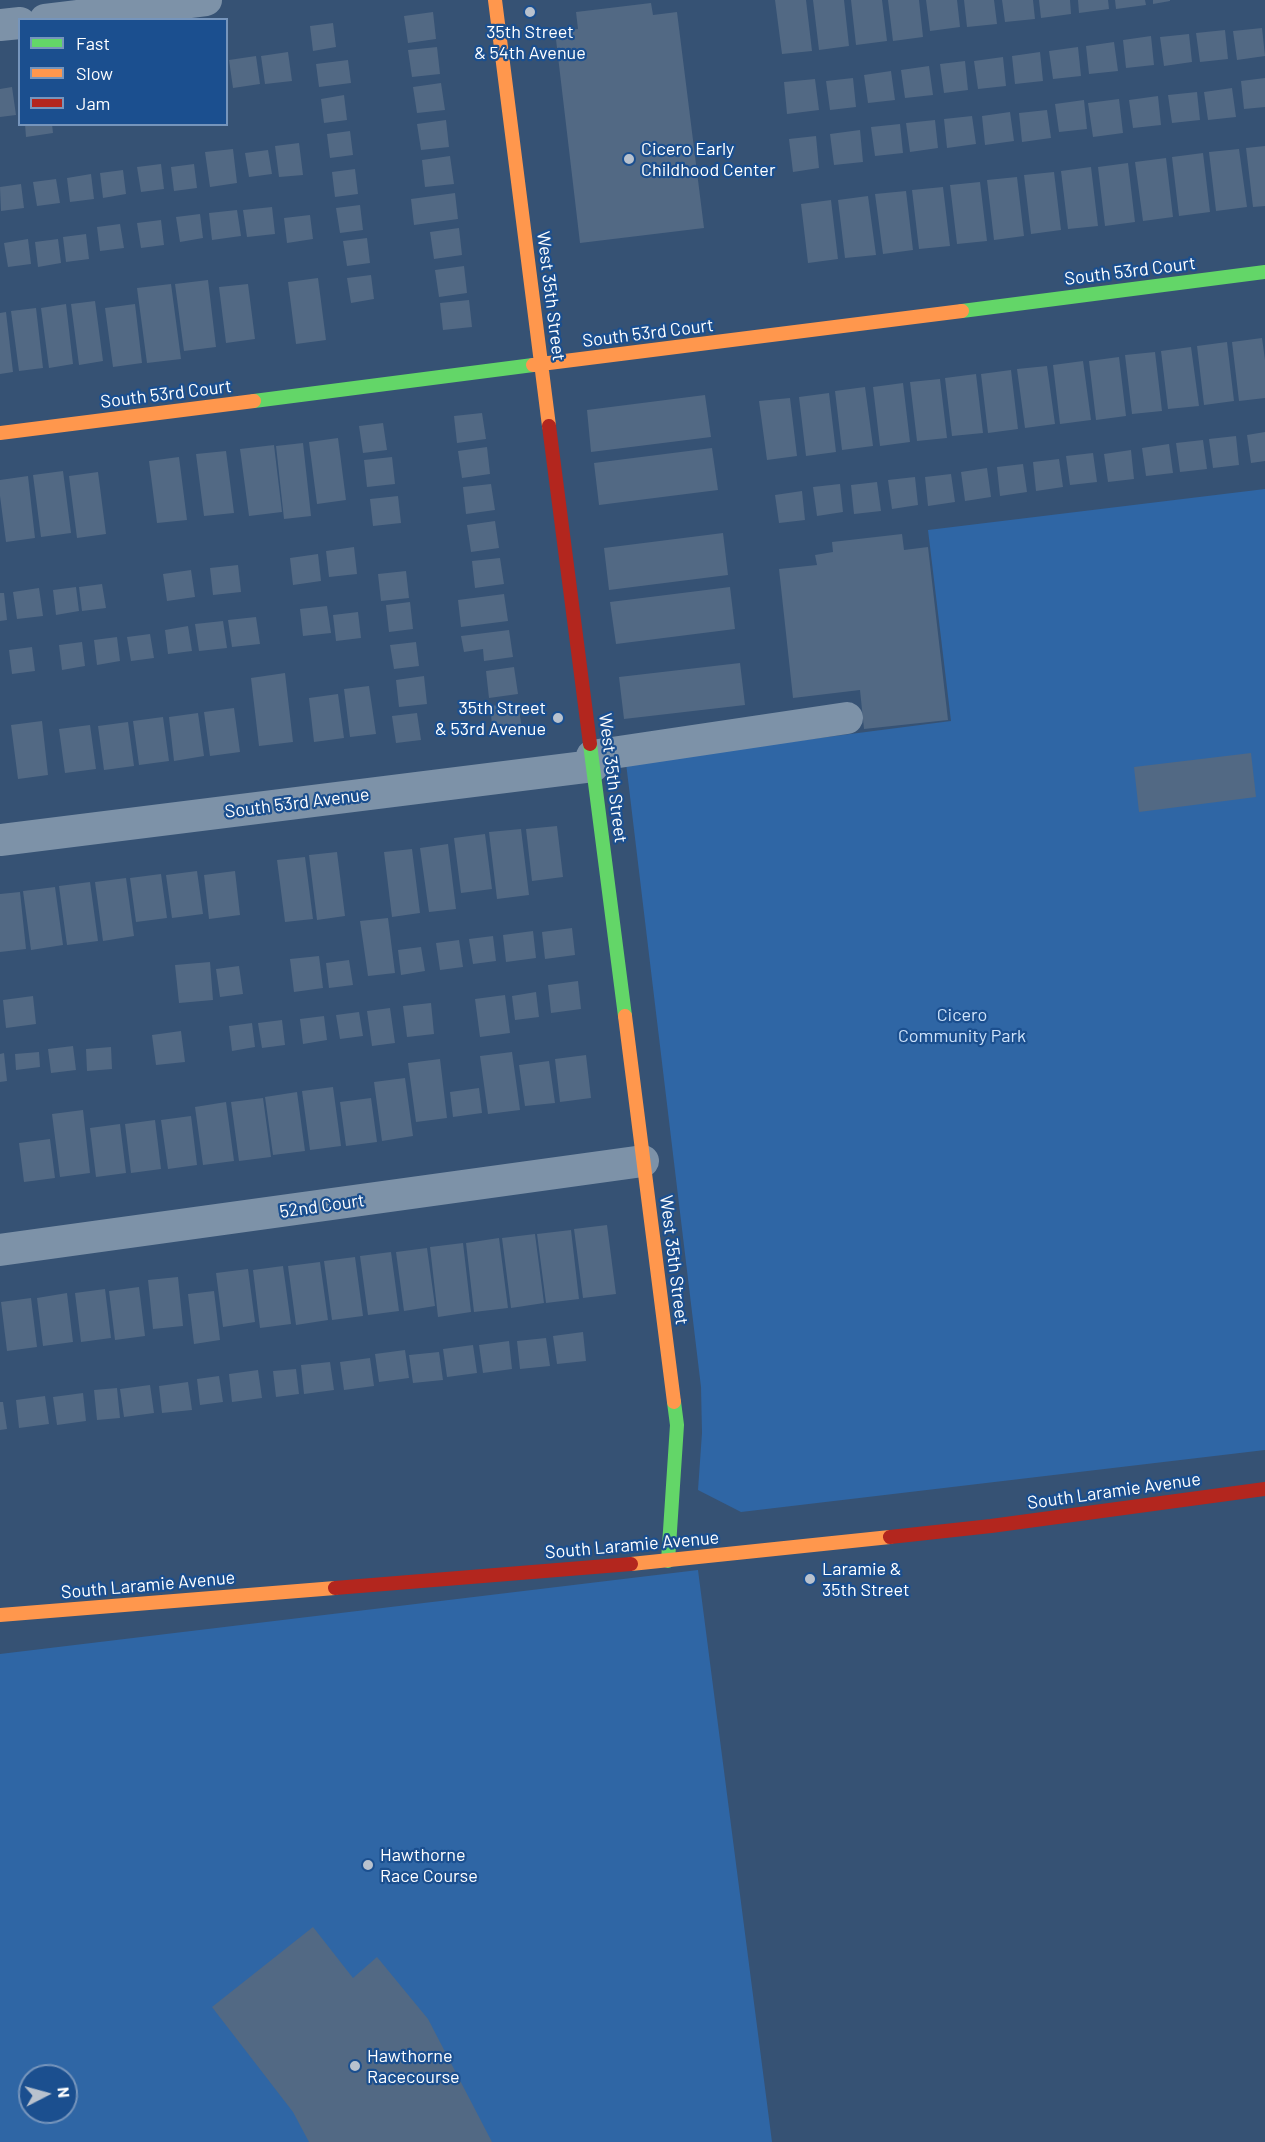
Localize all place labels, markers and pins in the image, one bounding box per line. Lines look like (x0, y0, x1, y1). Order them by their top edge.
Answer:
marker: 35th Street & 54th Avenue (523, 5, 537, 19)
place label: 35th Street & 54th Avenue (474, 21, 586, 63)
place label: Cicero Early Childhood Center (641, 138, 775, 180)
marker: Cicero Early Childhood Center (622, 152, 636, 166)
place label: 35th Street & 53rd Avenue (435, 697, 546, 740)
marker: 35th Street & 53rd Avenue (551, 711, 565, 725)
place label: Laramie & 35th Street (822, 1558, 910, 1600)
marker: Laramie & 35th Street (803, 1572, 817, 1586)
place label: Hawthorne Race Course (380, 1844, 478, 1886)
marker: Hawthorne Race Course (361, 1858, 375, 1872)
place label: Hawthorne Racecourse (367, 2045, 460, 2088)
marker: Hawthorne Racecourse (348, 2059, 362, 2073)

